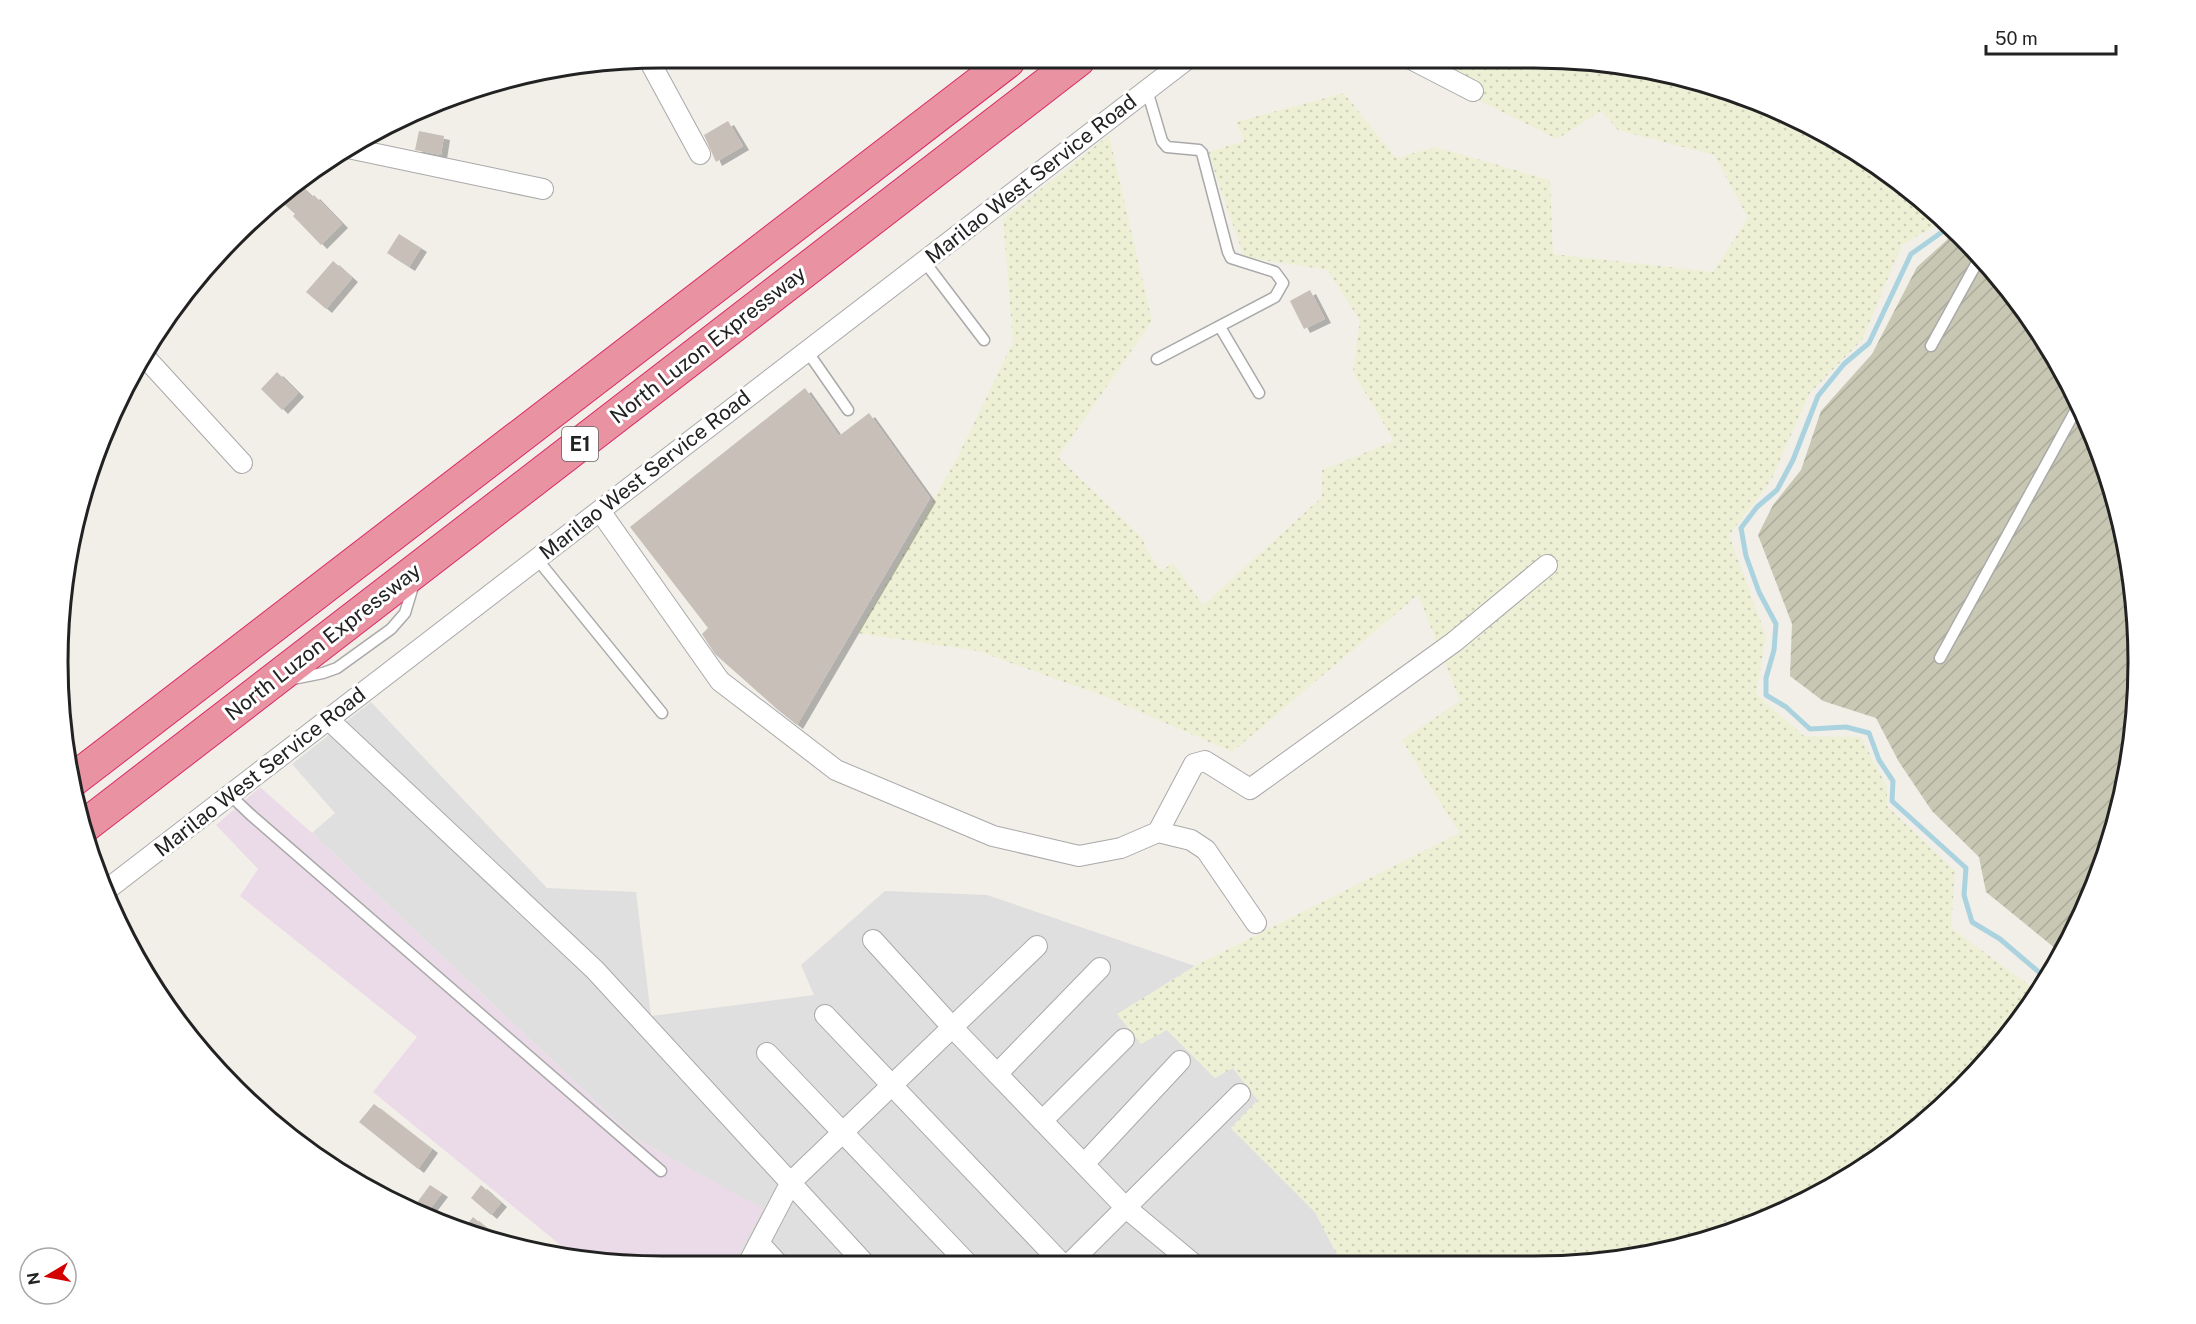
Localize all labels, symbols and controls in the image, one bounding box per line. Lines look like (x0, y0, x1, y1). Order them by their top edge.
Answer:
scale bar (1986, 18, 2116, 56)
text: 50 m (1995, 28, 2038, 49)
street label: Marilao West Service Road (920, 89, 1141, 269)
street label: North Luzon Expressway (605, 261, 810, 429)
street label: Marilao West Service Road (534, 385, 755, 565)
road number: E1 (562, 427, 598, 461)
street label: North Luzon Expressway (220, 558, 425, 726)
street label: Marilao West Service Road (149, 682, 370, 862)
north arrow (18, 1246, 78, 1306)
text: N (23, 1271, 44, 1286)

